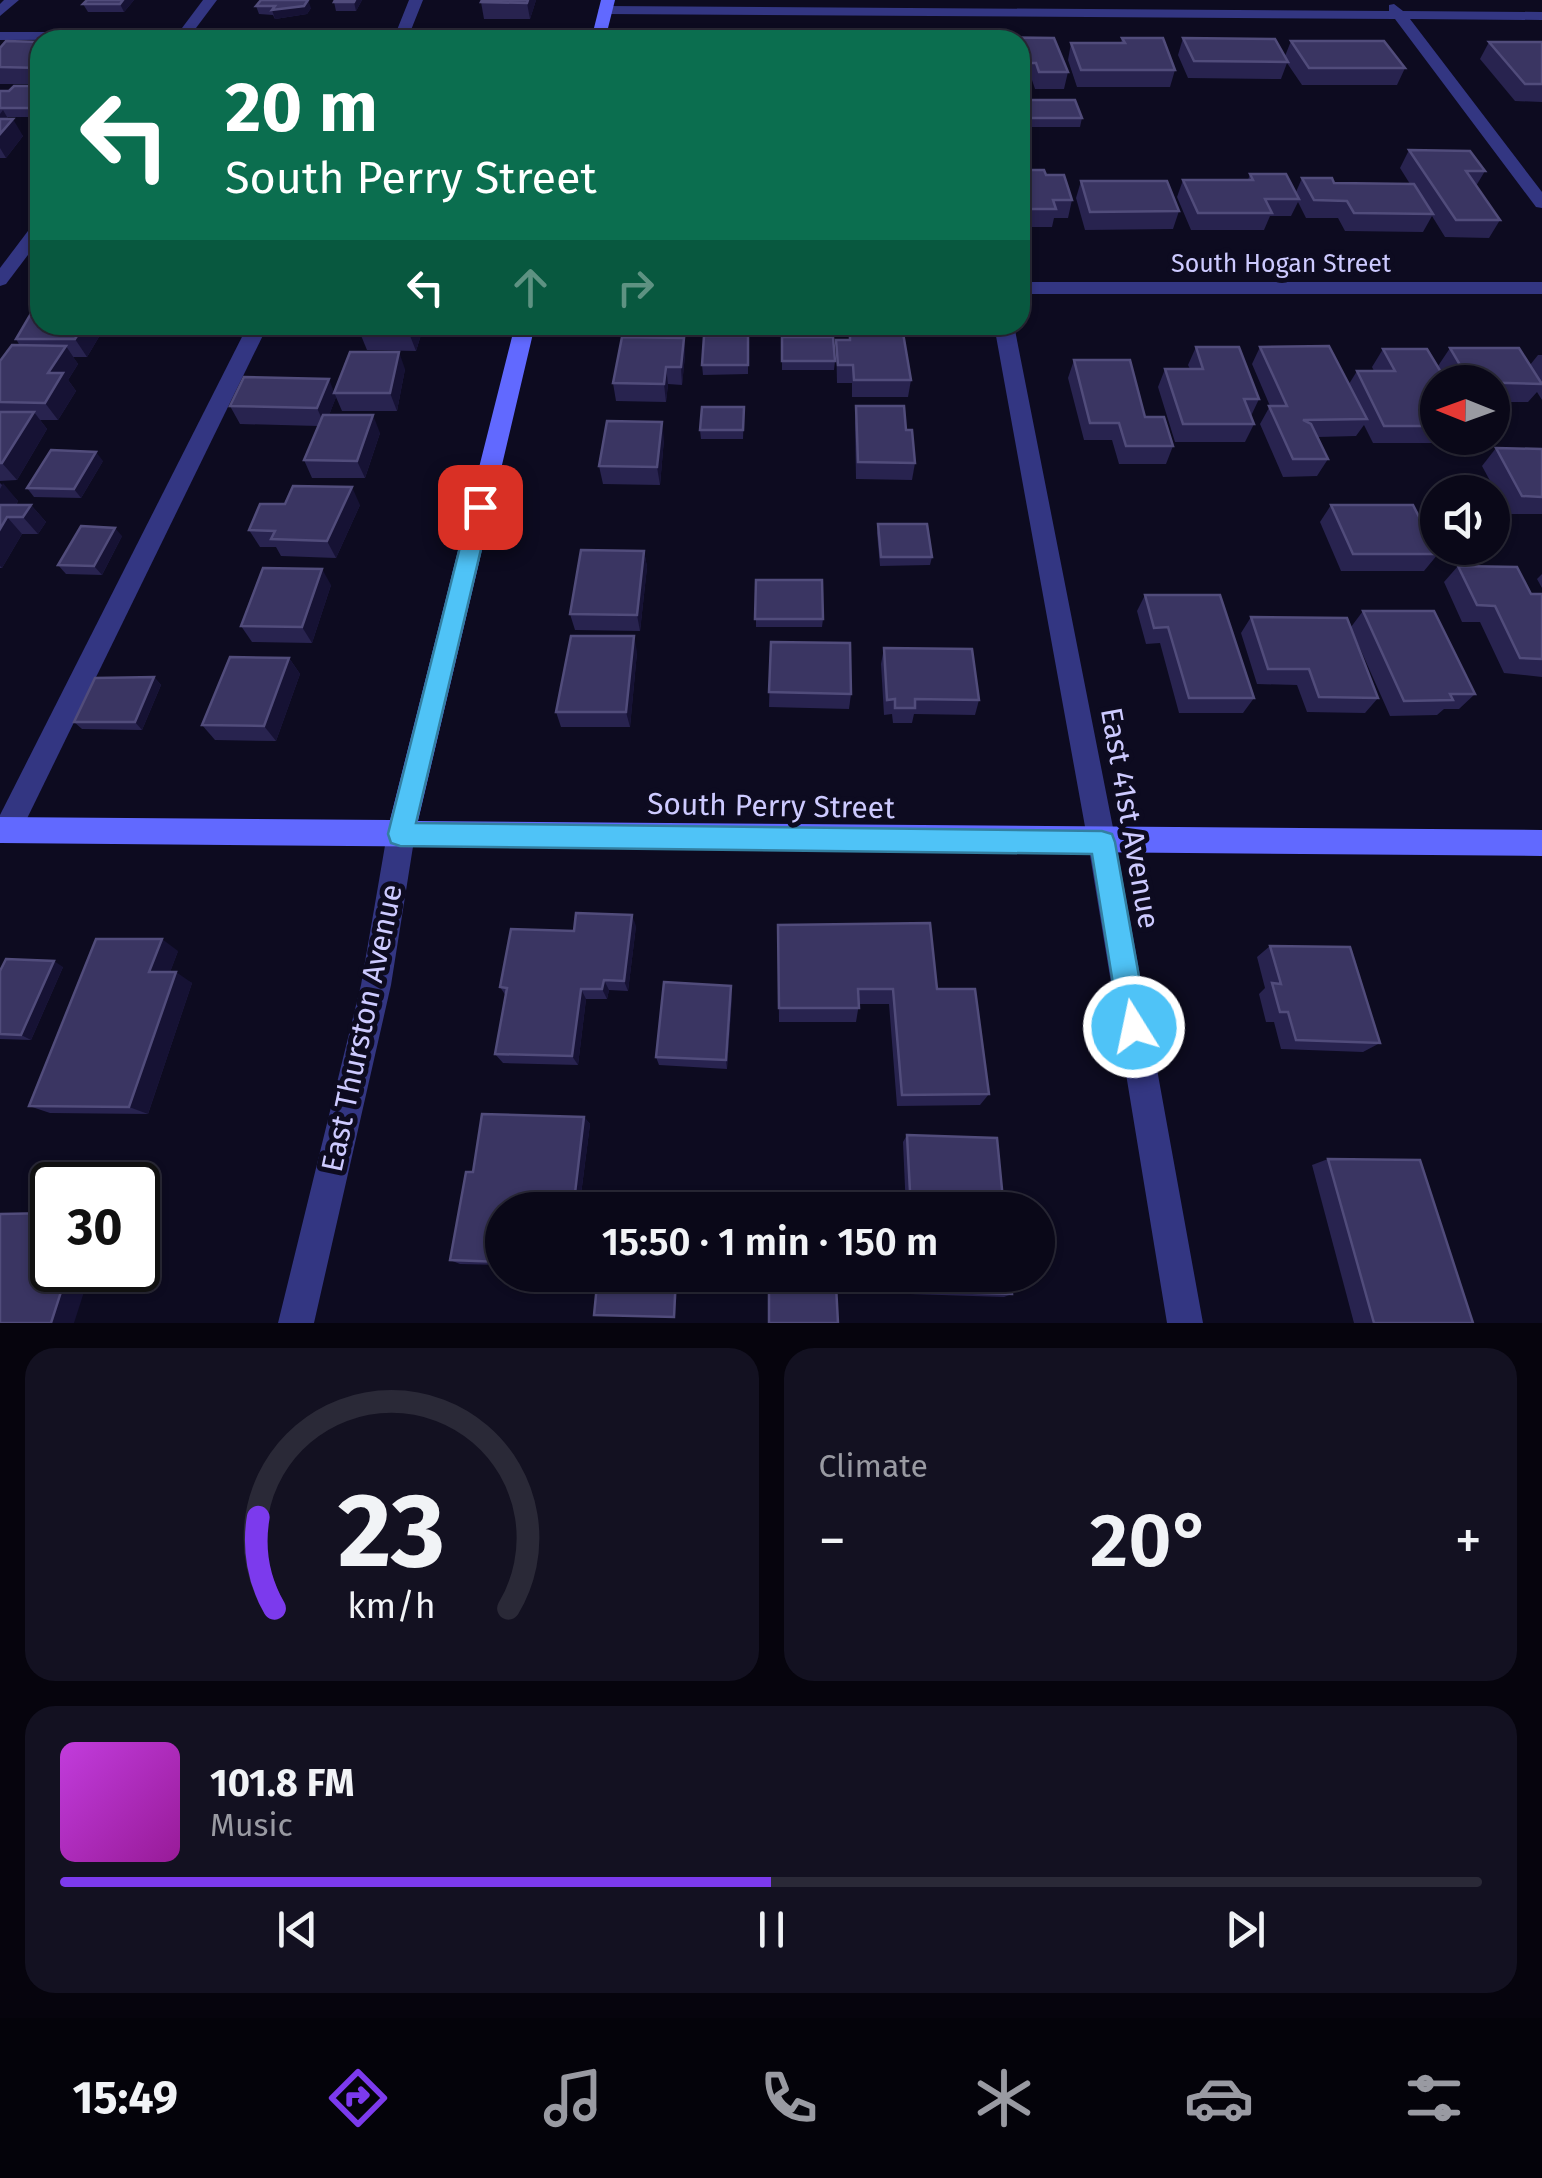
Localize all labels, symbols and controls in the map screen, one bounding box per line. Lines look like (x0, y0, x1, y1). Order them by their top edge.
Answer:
text: 20 m (225, 66, 378, 150)
icon: left (60, 70, 190, 200)
text: South Perry Street (225, 151, 597, 205)
street label: South Hogan Street (1171, 249, 1392, 279)
icon: left (398, 260, 453, 315)
icon: ahead (503, 260, 558, 315)
icon: right (608, 260, 663, 315)
north arrow (1420, 365, 1510, 455)
map controls (1420, 365, 1510, 565)
pin (438, 465, 523, 550)
button: sound (1420, 475, 1510, 565)
icon: arrive (453, 480, 508, 535)
street label: East 41st Avenue (1093, 705, 1167, 931)
street label: South Perry Street (647, 786, 895, 826)
street label: East Thurston Avenue (314, 881, 410, 1175)
position arrow (1082, 975, 1186, 1079)
speed limit sign: 30 (30, 1162, 160, 1292)
text: 15:50 · 1 min · 150 m (602, 1219, 938, 1265)
text: Climate (819, 1447, 928, 1485)
text: 23 (338, 1469, 445, 1594)
text: 20° (1090, 1496, 1211, 1586)
text: − (819, 1508, 846, 1574)
text: + (1455, 1508, 1482, 1574)
text: km/h (348, 1585, 436, 1627)
text: 101.8 FM (210, 1760, 354, 1806)
text: Music (210, 1806, 293, 1844)
icon: previous (270, 1902, 325, 1957)
icon: pause (744, 1902, 799, 1957)
icon: next (1218, 1902, 1273, 1957)
icon: directions (323, 2063, 393, 2133)
icon: music (538, 2063, 608, 2133)
icon: phone (754, 2063, 824, 2133)
icon: climate (969, 2063, 1039, 2133)
icon: car (1184, 2063, 1254, 2133)
icon: filters (1399, 2063, 1469, 2133)
text: 15:49 (73, 2071, 178, 2125)

